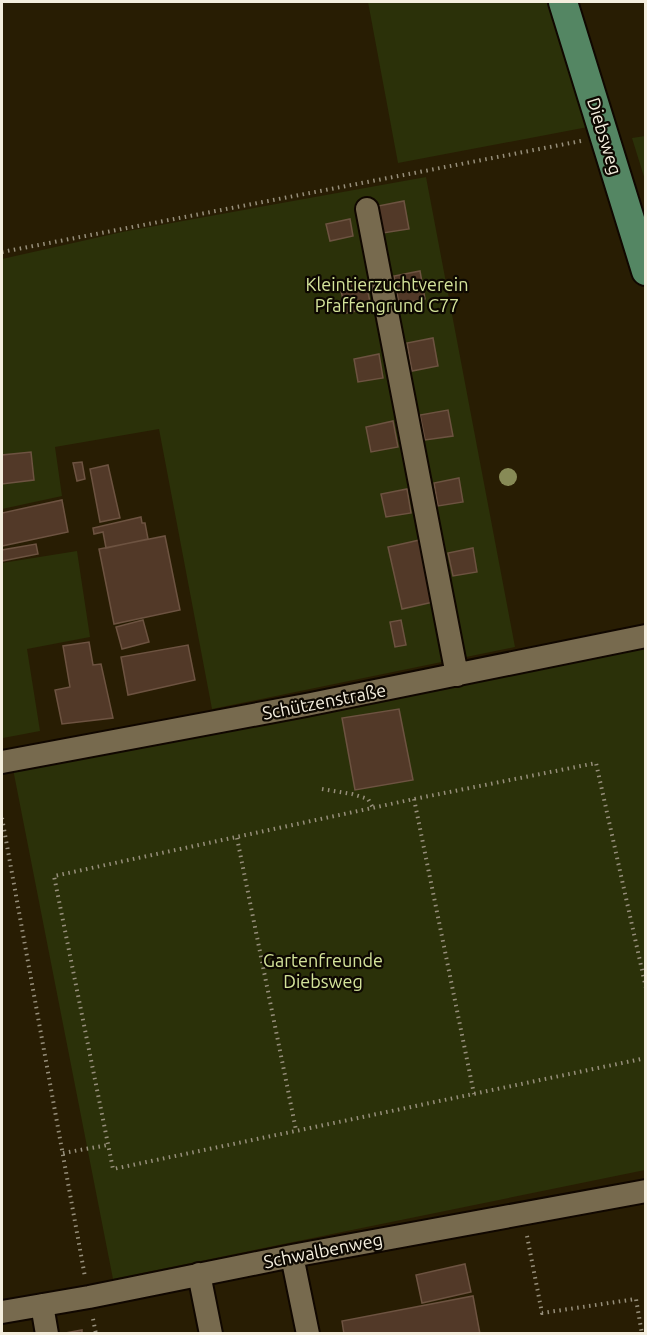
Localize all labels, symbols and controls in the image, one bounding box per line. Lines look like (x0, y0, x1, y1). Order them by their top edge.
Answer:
street label: Diebsweg (584, 95, 626, 177)
park label: Kleintierzuchtverein Pfaffengrund C77 (306, 274, 468, 315)
street label: Schützenstraße (260, 679, 388, 723)
park label: Gartenfreunde Diebsweg (263, 950, 383, 991)
street label: Schwalbenweg (262, 1229, 384, 1271)

